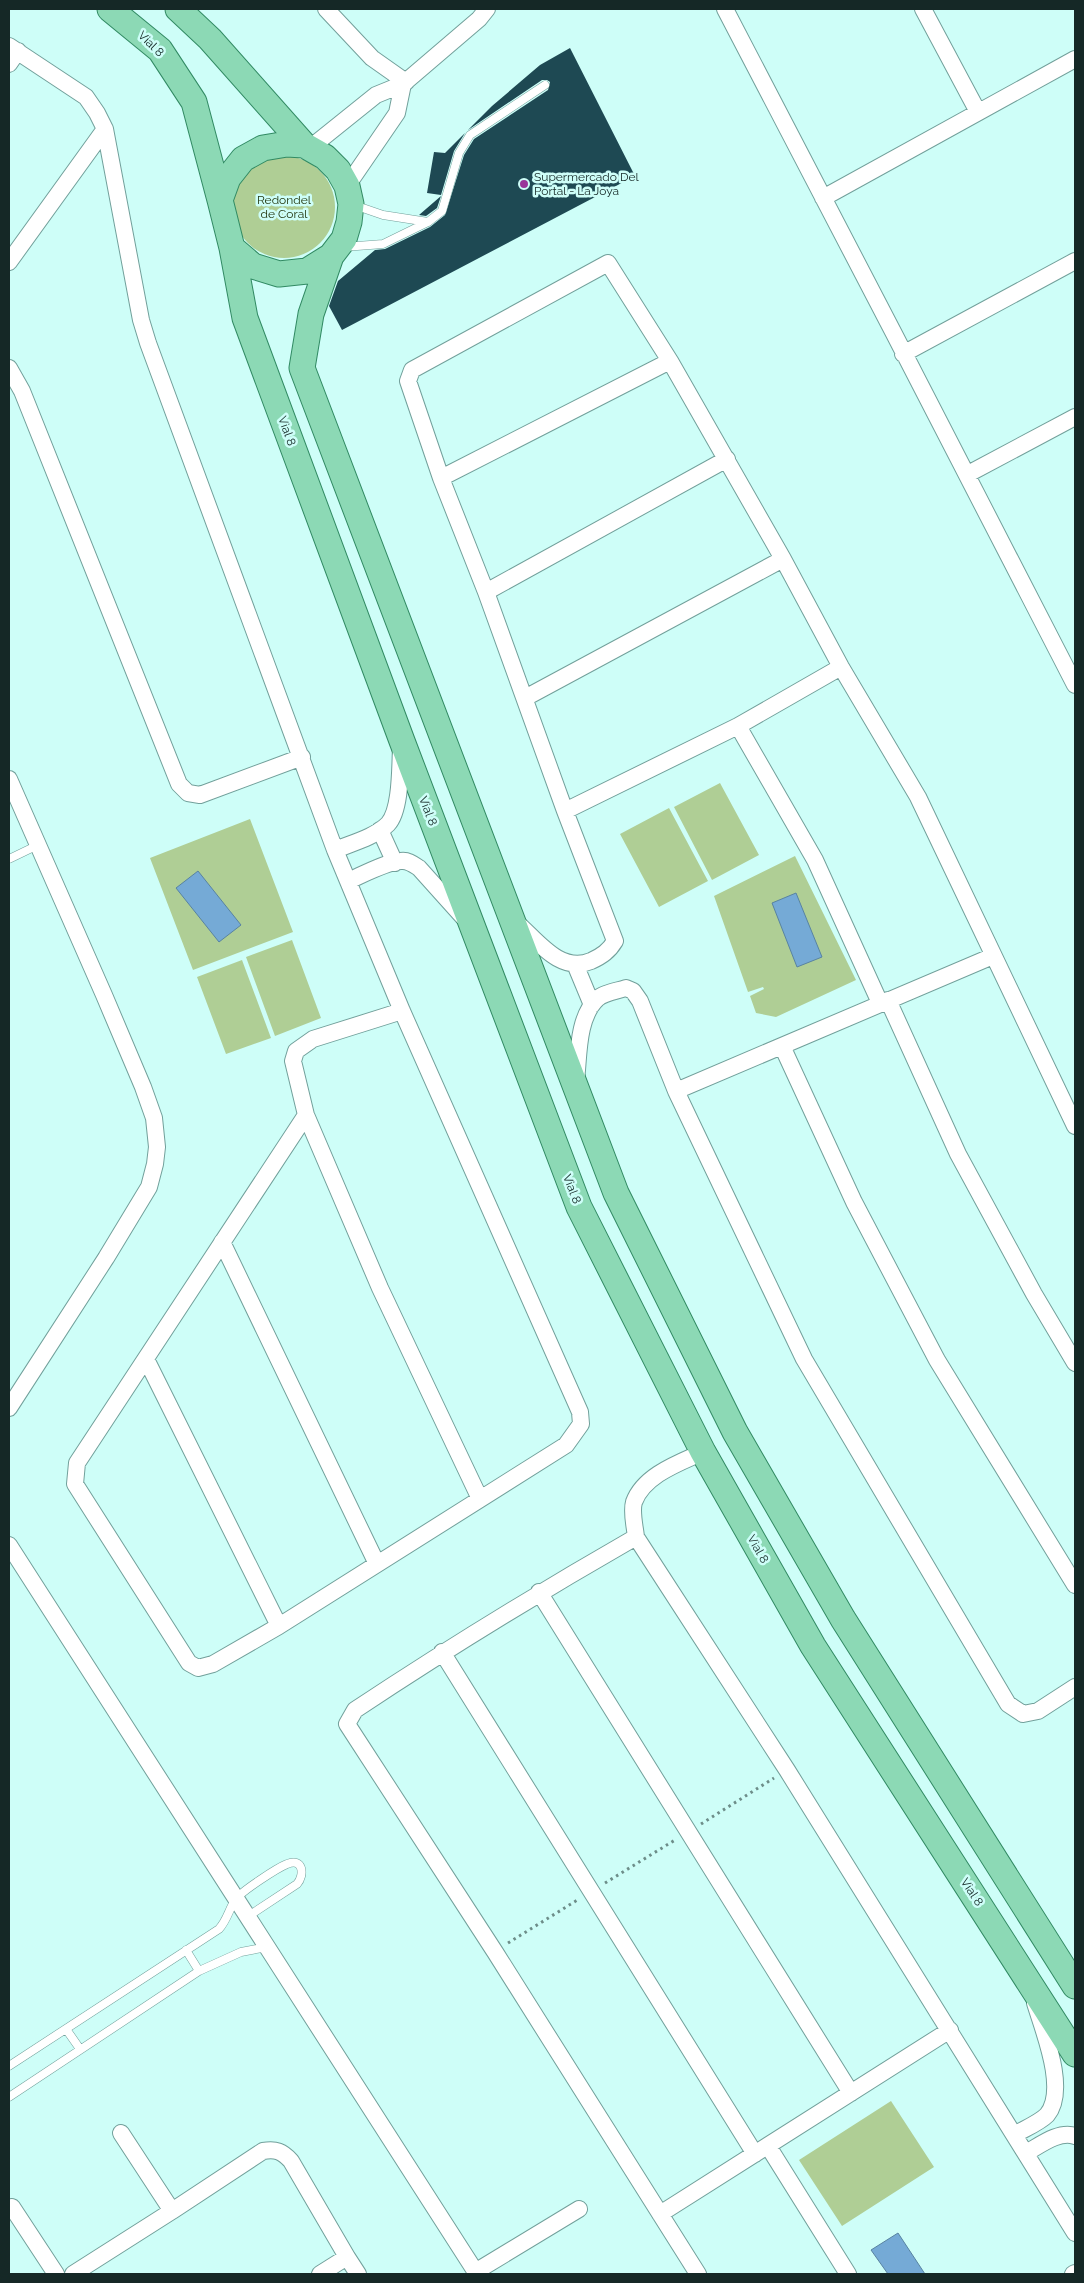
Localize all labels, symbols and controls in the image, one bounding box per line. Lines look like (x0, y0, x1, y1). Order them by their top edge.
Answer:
street label: Vial 8 (135, 28, 167, 60)
place label: Supermercado Del Portal - La Joya (534, 170, 640, 198)
marker: Supermercado Del Portal - La Joya (518, 178, 530, 190)
park label: Redondel de Coral (257, 193, 312, 221)
street label: Vial 8 (275, 414, 299, 448)
street label: Vial 8 (416, 794, 440, 828)
street label: Vial 8 (560, 1172, 584, 1206)
street label: Vial 8 (744, 1532, 772, 1566)
street label: Vial 8 (958, 1875, 986, 1909)

